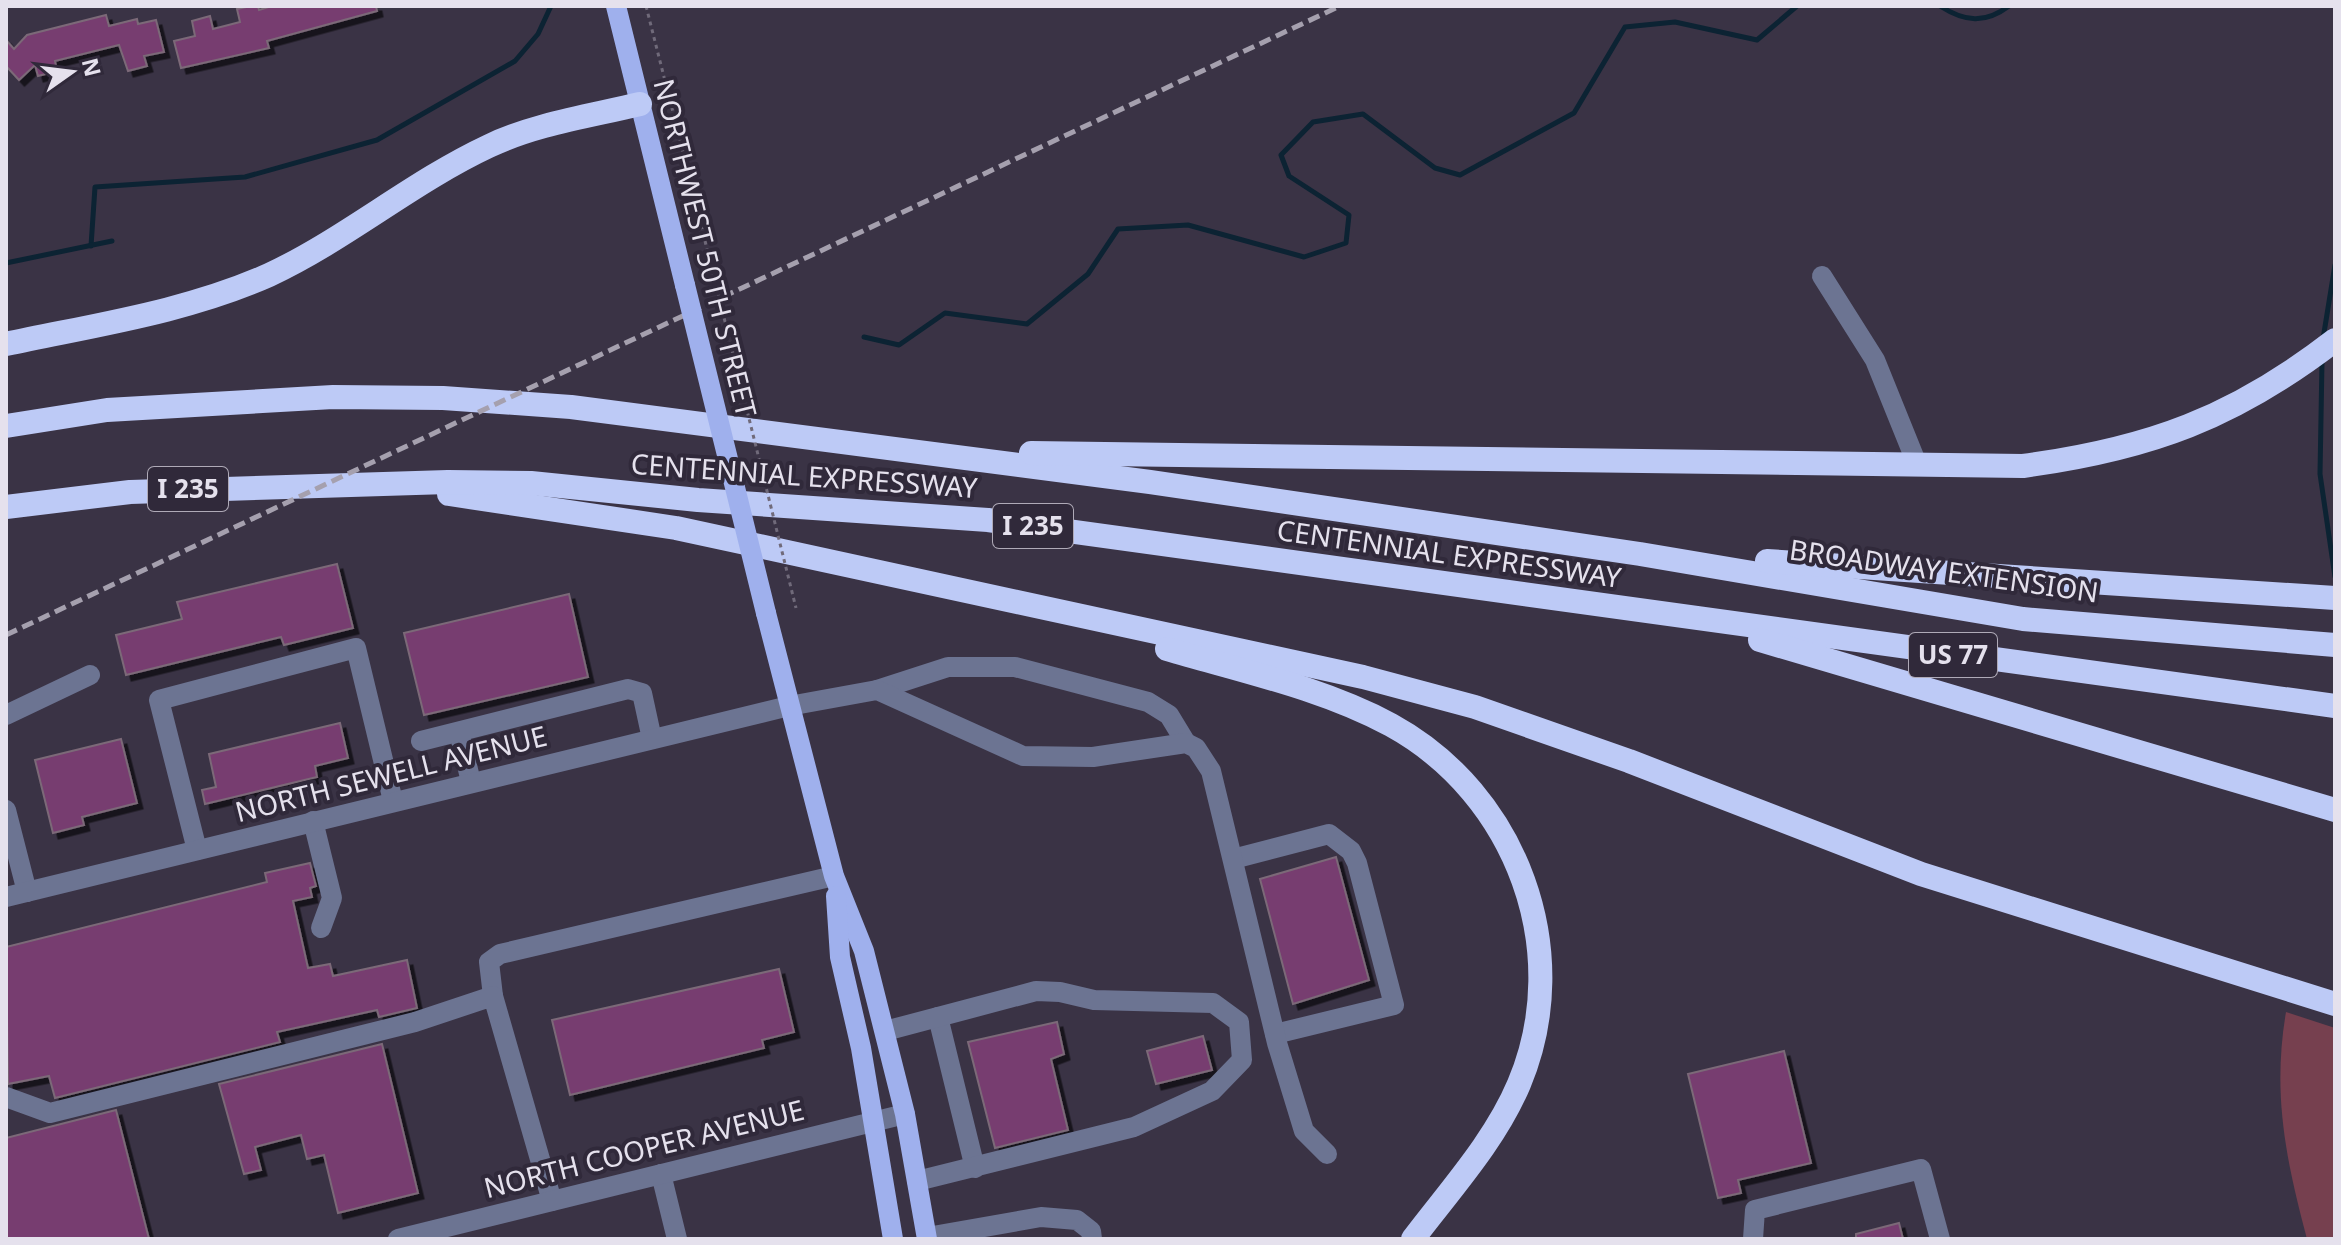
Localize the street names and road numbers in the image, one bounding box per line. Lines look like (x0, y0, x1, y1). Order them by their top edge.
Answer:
street label: NORTHWEST 50TH STREET (646, 75, 767, 421)
street label: CENTENNIAL EXPRESSWAY (630, 444, 979, 506)
road number: I 235 (148, 467, 228, 511)
road number: I 235 (993, 504, 1073, 548)
street label: CENTENNIAL EXPRESSWAY (1275, 510, 1624, 596)
street label: BROADWAY EXTENSION (1787, 530, 2101, 611)
road number: US 77 (1909, 633, 1997, 677)
street label: NORTH SEWELL AVENUE (231, 716, 551, 830)
street label: NORTH COOPER AVENUE (480, 1090, 808, 1206)

